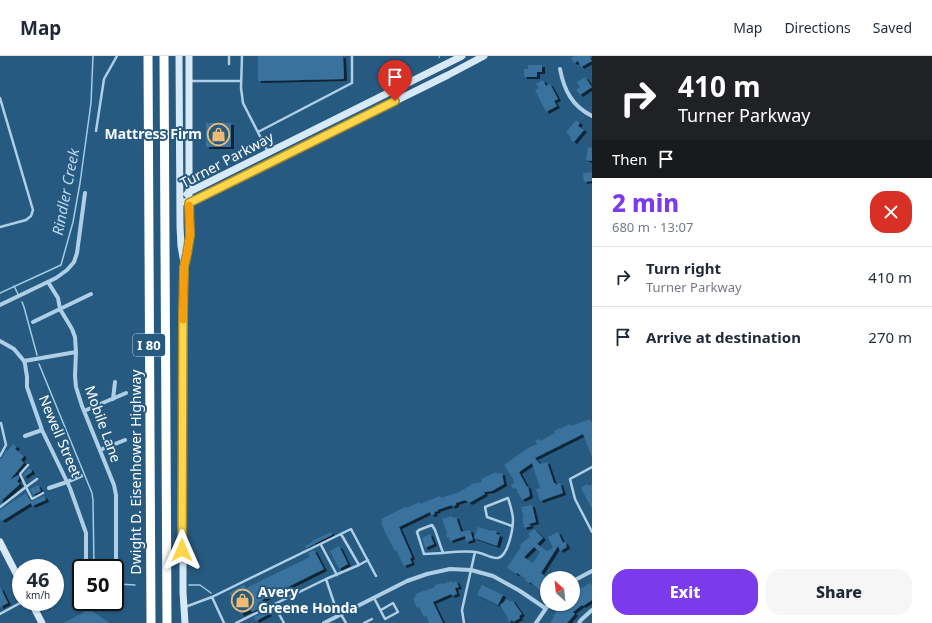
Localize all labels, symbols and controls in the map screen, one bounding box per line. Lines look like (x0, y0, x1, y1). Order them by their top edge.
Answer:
text: Map (20, 15, 61, 41)
text: Map (733, 18, 762, 37)
text: Directions (784, 18, 851, 37)
text: Saved (873, 18, 912, 37)
pin (378, 60, 412, 101)
icon: arrive (384, 66, 406, 88)
text: 410 m (678, 67, 761, 105)
icon: right (612, 72, 664, 124)
text: Turner Parkway (678, 103, 811, 127)
shop icon: Mattress Firm (205, 121, 231, 147)
place label: Mattress Firm (104, 124, 202, 143)
street label: Turner Parkway (177, 127, 277, 192)
water label: Rindler Creek (47, 146, 83, 237)
icon: arrive (655, 148, 677, 170)
text: Then (612, 149, 647, 169)
text: 2 min (612, 186, 679, 219)
button: close (870, 191, 912, 233)
text: 680 m · 13:07 (612, 218, 693, 236)
text: Turn right (646, 258, 721, 278)
icon: right (612, 266, 634, 288)
text: 410 m (868, 267, 912, 287)
text: Turner Parkway (646, 278, 742, 296)
icon: arrive (612, 326, 634, 348)
text: Arrive at destination (646, 327, 801, 347)
text: 270 m (868, 327, 912, 347)
road number: I 80 (133, 334, 165, 356)
street label: Dwight D. Eisenhower Highway (126, 369, 145, 574)
street label: Mobile Lane (81, 383, 126, 465)
street label: Newell Street (35, 392, 86, 480)
position arrow (161, 529, 203, 571)
speed limit sign: 50 (72, 559, 124, 611)
text: 46 (27, 566, 49, 593)
button: Exit (612, 569, 758, 615)
button: Share (766, 569, 912, 615)
north arrow (540, 571, 580, 611)
map controls (540, 571, 580, 611)
place label: Avery Greene Honda (258, 582, 358, 617)
shop icon: Avery Greene Honda (230, 587, 256, 613)
text: km/h (26, 588, 50, 602)

